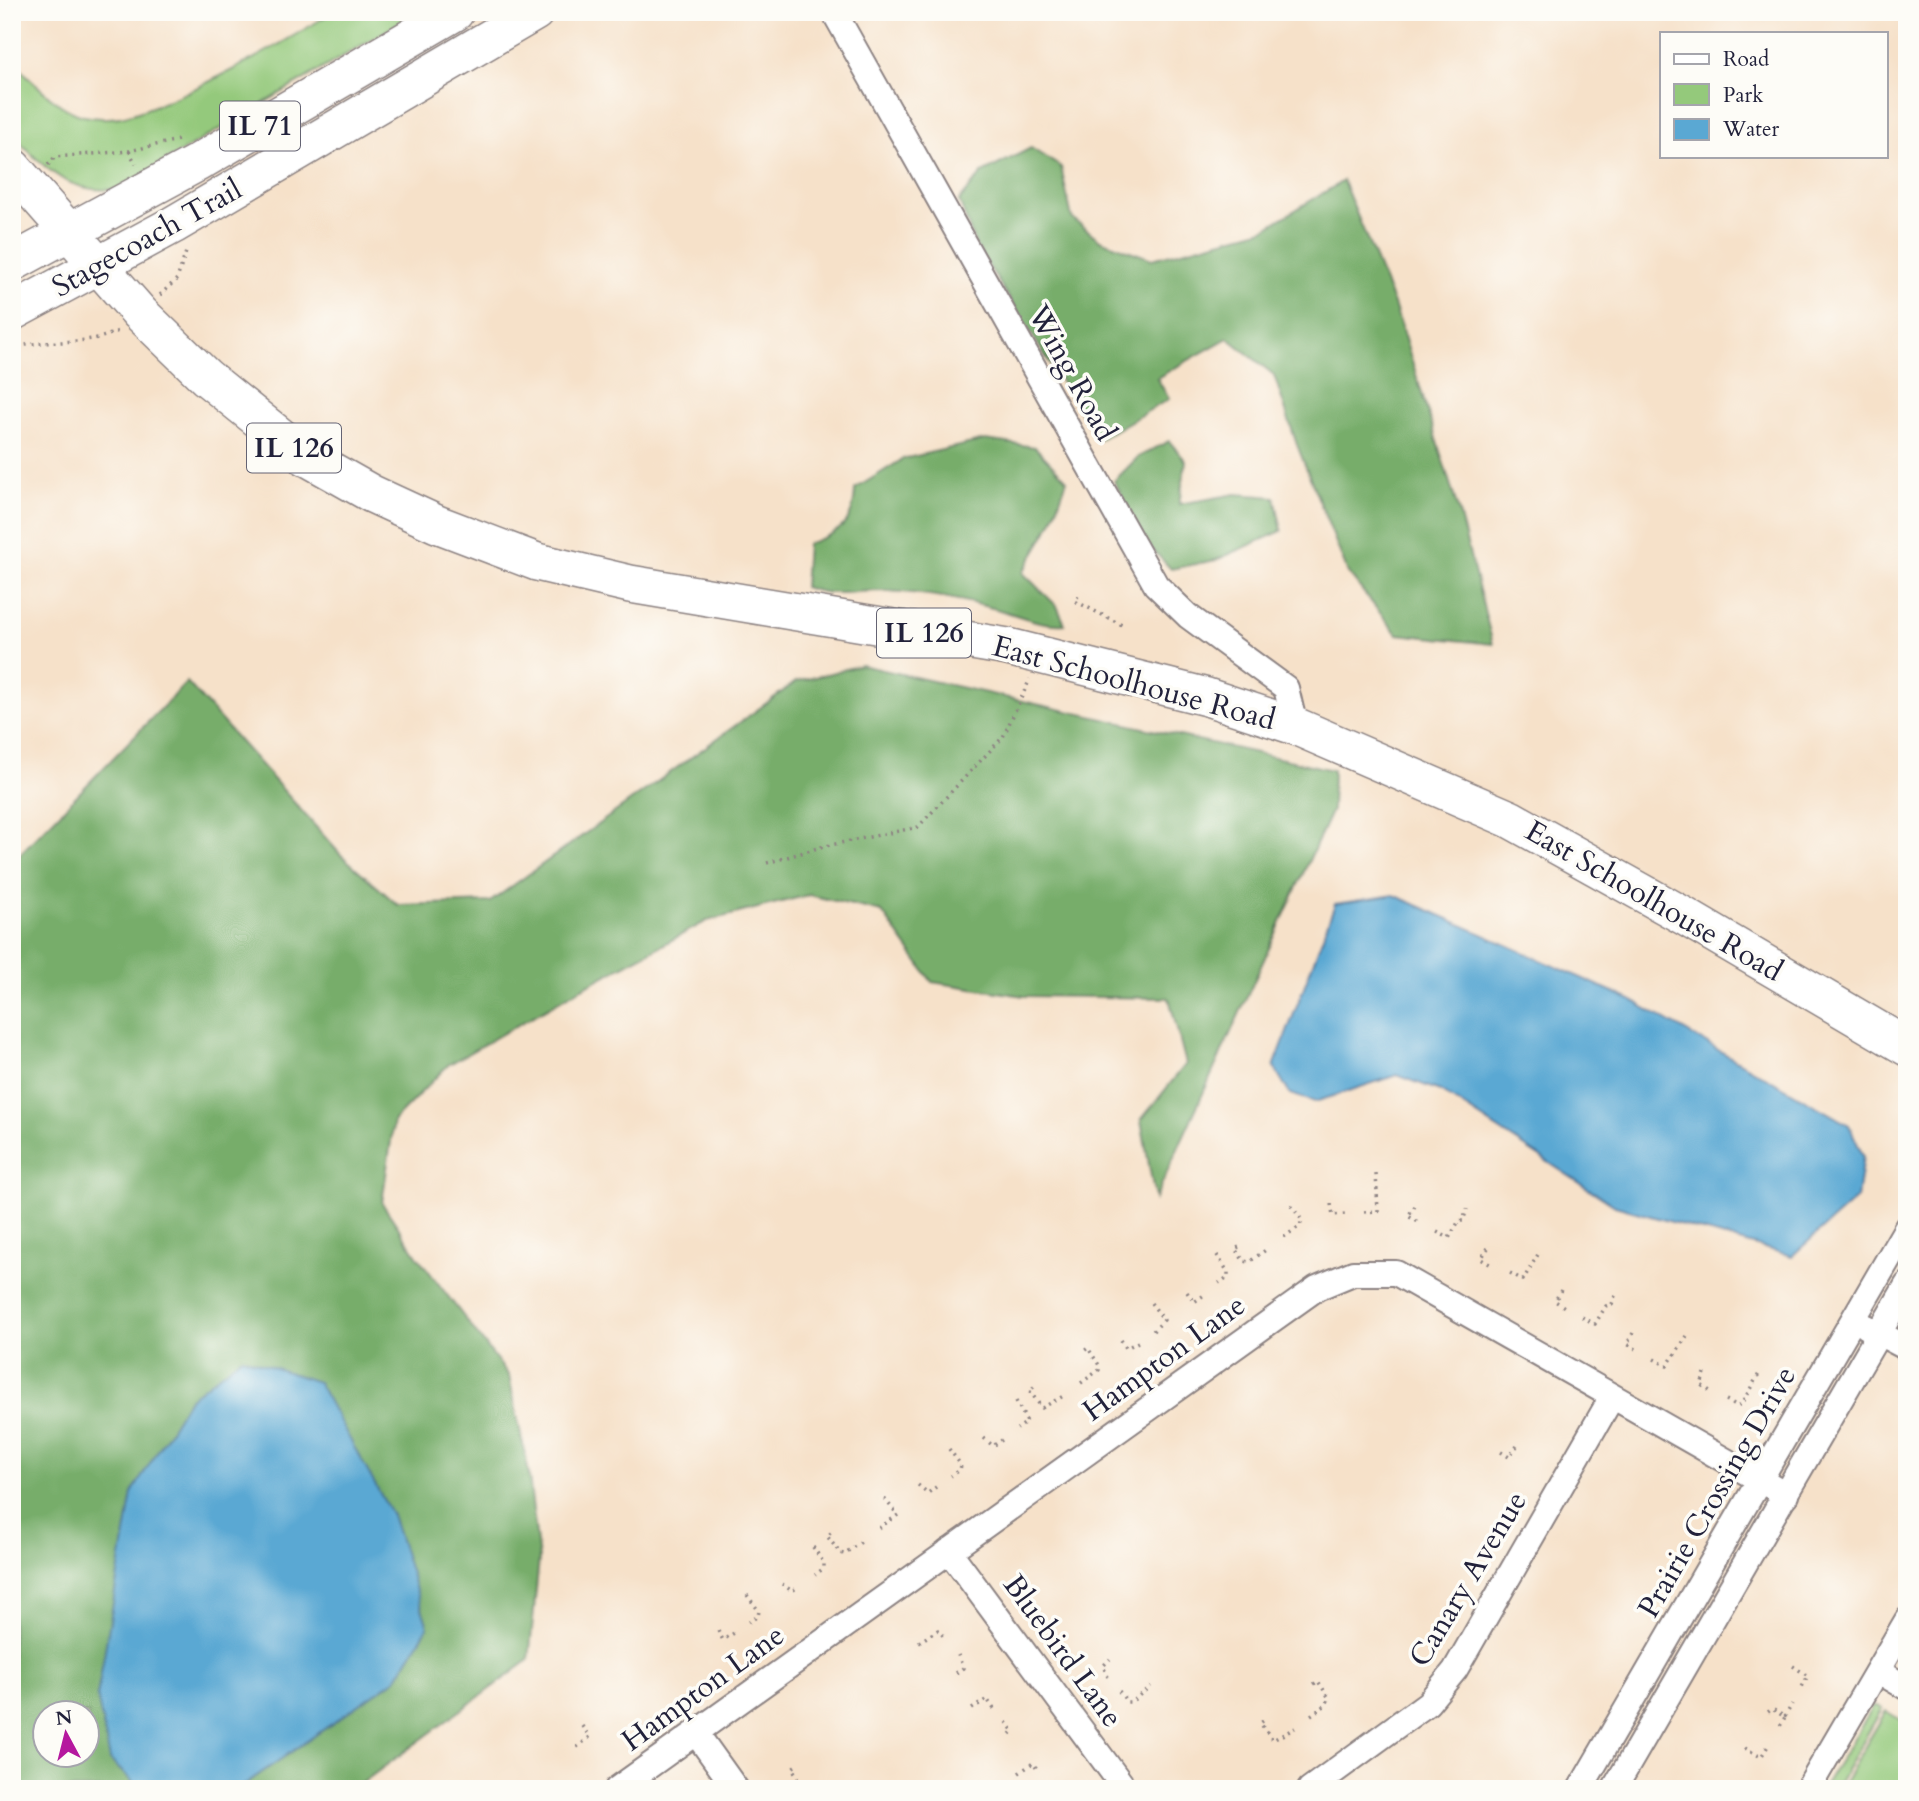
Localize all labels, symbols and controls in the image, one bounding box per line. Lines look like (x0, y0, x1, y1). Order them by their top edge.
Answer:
legend (1660, 32, 1888, 158)
text: Road (1723, 45, 1769, 74)
text: Park (1723, 81, 1764, 110)
road number: IL 71 (220, 102, 300, 150)
text: Water (1722, 115, 1779, 144)
street label: Stagecoach Trail (45, 169, 250, 307)
street label: Wing Road (1017, 297, 1126, 448)
road number: IL 126 (247, 424, 341, 472)
road number: IL 126 (877, 608, 971, 658)
street label: East Schoolhouse Road (988, 626, 1280, 740)
street label: East Schoolhouse Road (1518, 810, 1790, 992)
street label: Hampton Lane (1074, 1285, 1254, 1431)
street label: Prairie Crossing Drive (1628, 1359, 1806, 1625)
street label: Canary Avenue (1399, 1484, 1537, 1674)
street label: Bluebird Lane (994, 1566, 1132, 1736)
street label: Hampton Lane (613, 1615, 793, 1761)
north arrow (32, 1700, 102, 1770)
text: N (54, 1704, 74, 1732)

